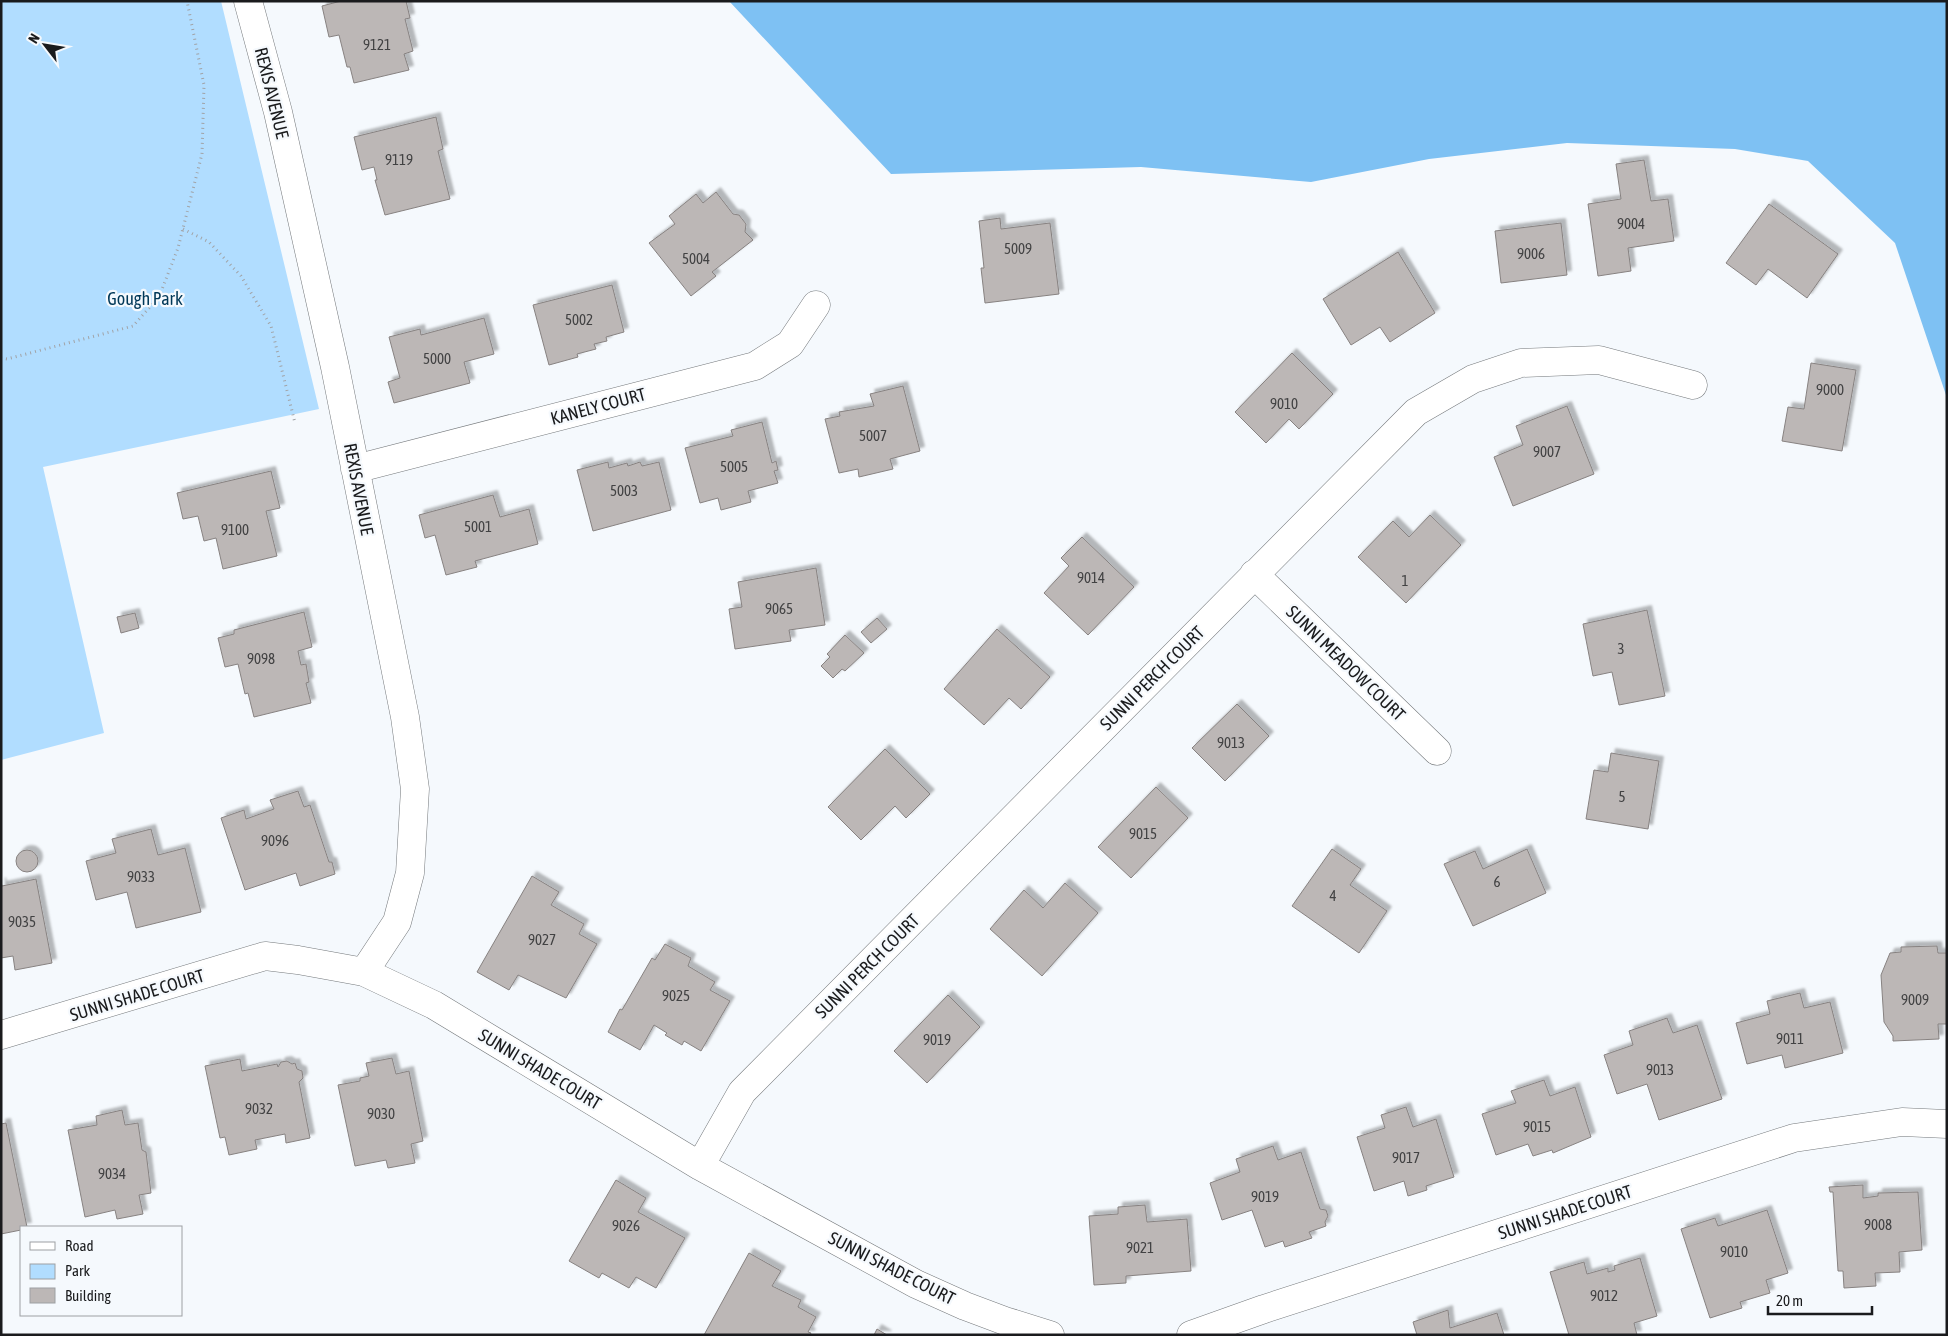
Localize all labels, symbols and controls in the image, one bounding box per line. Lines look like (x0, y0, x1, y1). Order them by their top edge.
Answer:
north arrow (20, 20, 70, 70)
text: N (25, 31, 43, 46)
house number: 9121 (363, 36, 391, 53)
street label: REXIS AVENUE (251, 45, 294, 141)
house number: 9119 (385, 151, 413, 168)
house number: 9004 (1617, 215, 1645, 232)
house number: 5009 (1004, 240, 1032, 257)
house number: 9006 (1517, 245, 1545, 262)
house number: 5004 (682, 250, 710, 267)
park label: Gough Park (107, 288, 183, 309)
house number: 5002 (565, 311, 593, 328)
house number: 5000 (423, 350, 451, 367)
house number: 9000 (1816, 381, 1844, 398)
street label: KANELY COURT (548, 383, 648, 429)
house number: 9010 (1270, 395, 1298, 412)
house number: 5007 (859, 427, 887, 444)
street label: REXIS AVENUE (340, 441, 378, 537)
house number: 9007 (1533, 443, 1561, 460)
house number: 5005 (720, 458, 748, 475)
house number: 5003 (610, 482, 638, 499)
house number: 5001 (464, 518, 492, 535)
house number: 9100 (221, 521, 249, 538)
house number: 9014 (1077, 569, 1105, 586)
house number: 1 (1401, 572, 1409, 589)
house number: 9065 (765, 600, 793, 617)
street label: SUNNI MEADOW COURT (1282, 601, 1410, 725)
street label: SUNNI PERCH COURT (1096, 622, 1208, 734)
house number: 3 (1617, 640, 1625, 657)
house number: 9098 (247, 650, 275, 667)
house number: 9013 (1217, 734, 1245, 751)
house number: 5 (1618, 788, 1626, 805)
house number: 9015 (1129, 825, 1157, 842)
house number: 9096 (261, 832, 289, 849)
house number: 9033 (127, 868, 155, 885)
house number: 6 (1493, 873, 1501, 890)
house number: 4 (1329, 887, 1337, 904)
street label: SUNNI PERCH COURT (811, 910, 923, 1022)
house number: 9035 (8, 913, 36, 930)
house number: 9027 (528, 931, 556, 948)
street label: SUNNI SHADE COURT (67, 965, 207, 1025)
house number: 9025 (662, 987, 690, 1004)
house number: 9009 (1901, 991, 1929, 1008)
street label: SUNNI SHADE COURT (475, 1024, 605, 1114)
house number: 9011 (1776, 1030, 1804, 1047)
house number: 9019 (923, 1031, 951, 1048)
house number: 9013 (1646, 1061, 1674, 1078)
house number: 9032 (245, 1100, 273, 1117)
house number: 9030 (367, 1105, 395, 1122)
house number: 9015 (1523, 1118, 1551, 1135)
house number: 9017 (1392, 1149, 1420, 1166)
house number: 9034 (98, 1165, 126, 1182)
street label: SUNNI SHADE COURT (1496, 1180, 1635, 1244)
house number: 9019 (1251, 1188, 1279, 1205)
house number: 9008 (1864, 1216, 1892, 1233)
house number: 9026 (612, 1217, 640, 1234)
legend (20, 1226, 182, 1316)
street label: SUNNI SHADE COURT (825, 1227, 959, 1309)
text: Road (65, 1237, 94, 1254)
house number: 9021 (1126, 1239, 1154, 1256)
house number: 9010 (1720, 1243, 1748, 1260)
text: Park (65, 1262, 90, 1279)
scale bar (1768, 1284, 1872, 1316)
text: Building (65, 1287, 111, 1304)
house number: 9012 (1590, 1287, 1618, 1304)
text: 20 m (1776, 1292, 1803, 1309)

